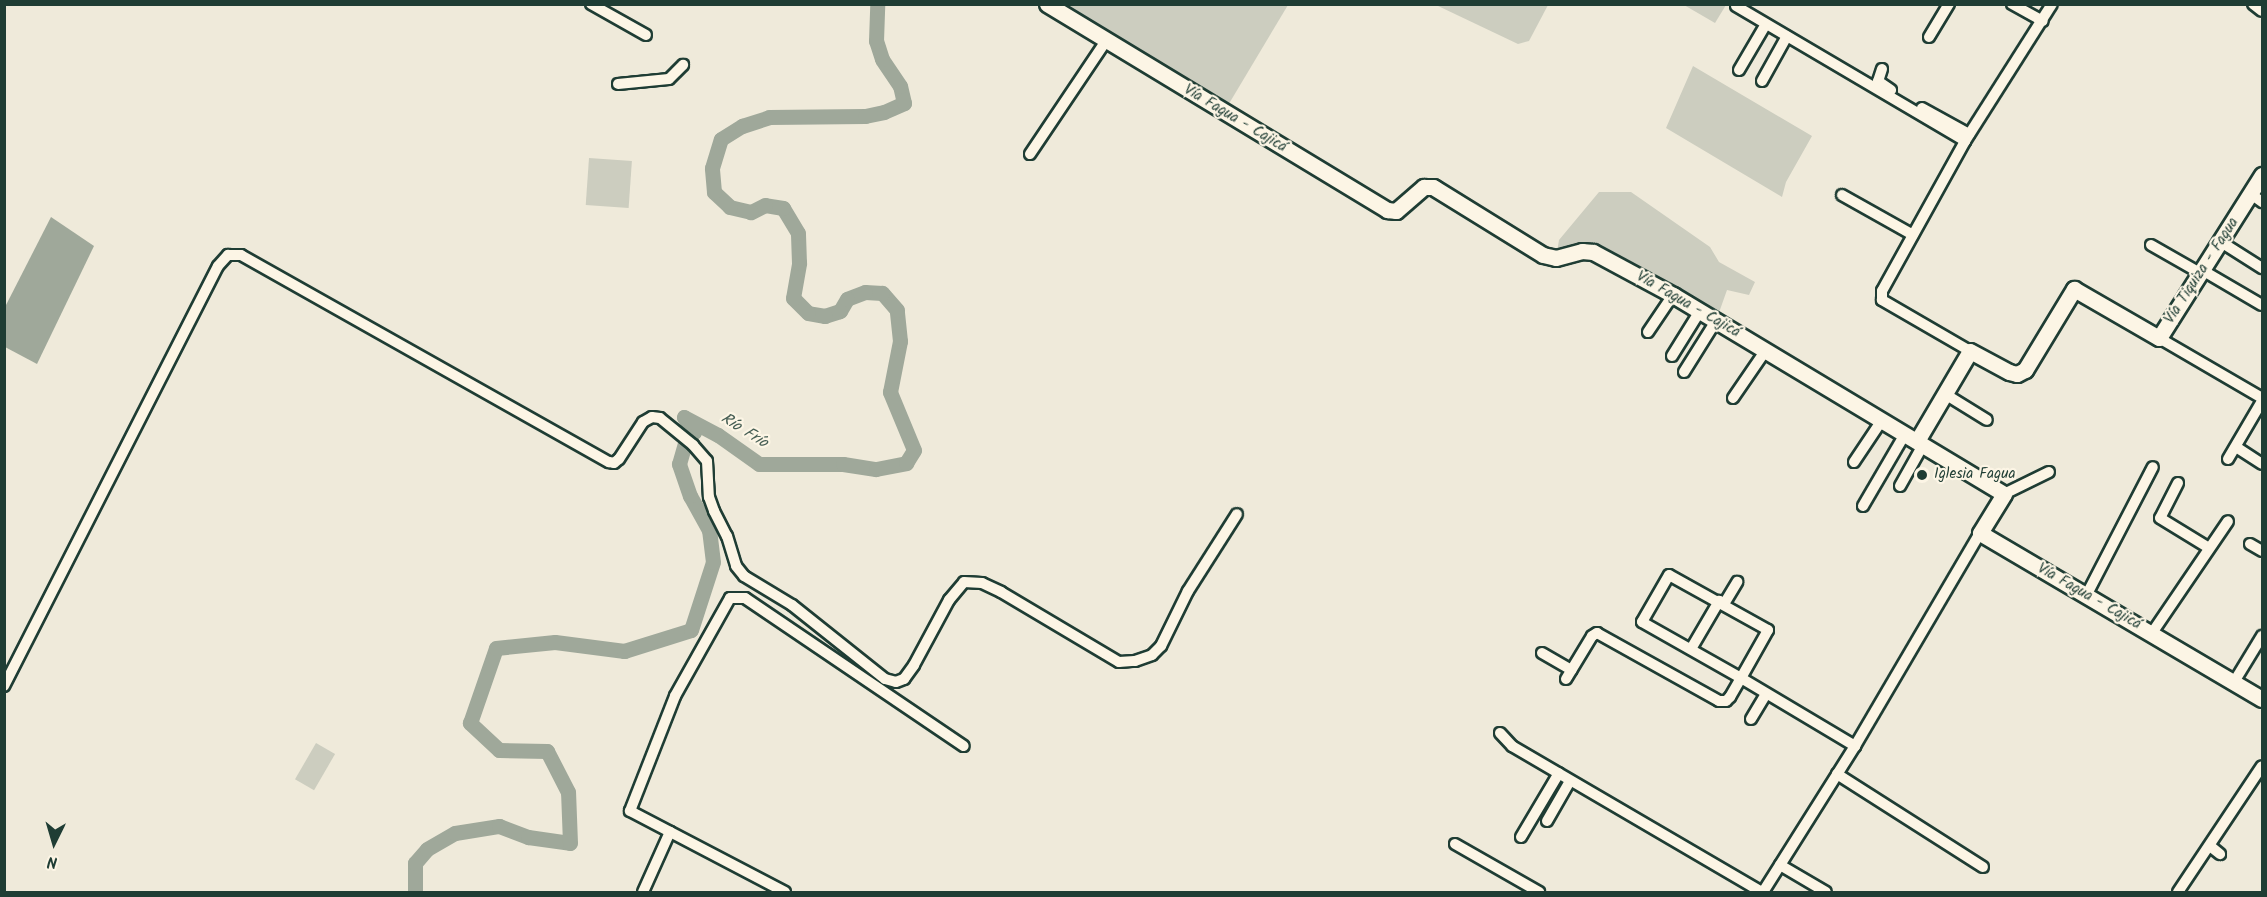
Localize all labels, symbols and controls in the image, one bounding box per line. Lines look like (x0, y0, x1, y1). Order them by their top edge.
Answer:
street label: Vía Fagua - Cajicá (1180, 81, 1290, 157)
street label: Vía Tiquiza - Fagua (2161, 215, 2243, 327)
street label: Vía Fagua - Cajicá (1633, 268, 1743, 342)
water label: Río Frío (717, 409, 771, 453)
place label: Iglesia Fagua (1934, 466, 2015, 484)
marker: Iglesia Fagua (1915, 468, 1929, 482)
street label: Vía Fagua - Cajicá (2034, 560, 2144, 634)
north arrow (24, 813, 84, 873)
text: N (46, 849, 59, 874)

